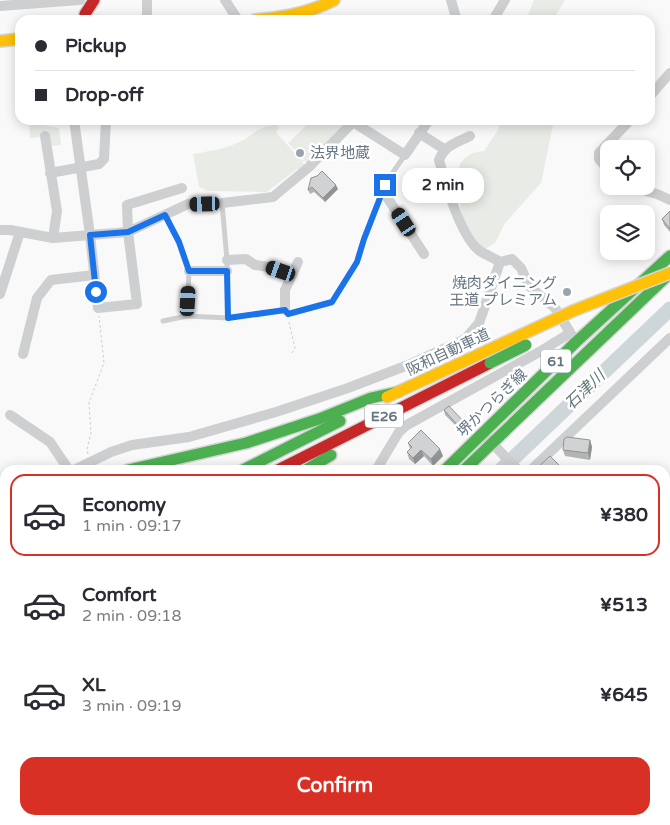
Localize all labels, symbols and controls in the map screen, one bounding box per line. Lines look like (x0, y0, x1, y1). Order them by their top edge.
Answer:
text: Pickup (65, 35, 126, 57)
text: Drop-off (65, 84, 144, 106)
map controls (600, 140, 655, 260)
button: locate (600, 140, 655, 195)
place label: 法界地蔵 (310, 144, 370, 162)
marker: 法界地蔵 (294, 147, 306, 159)
callout: 2 min (402, 168, 485, 202)
route end (374, 174, 396, 196)
text: 2 min (422, 175, 464, 195)
car (189, 196, 220, 212)
car (389, 205, 418, 239)
button: layers (600, 205, 655, 260)
car (264, 259, 297, 283)
place label: 焼肉ダイニング 王道 プレミアム (449, 274, 557, 309)
route start (85, 281, 107, 303)
car (179, 286, 196, 316)
marker: 焼肉ダイニング 王道 プレミアム (561, 286, 573, 298)
street label: 阪和自動車道 (403, 325, 493, 379)
road number: 61 (541, 350, 571, 372)
street label: 堺かつらぎ線 (453, 365, 531, 441)
water label: 石津川 (561, 365, 611, 414)
road number: E26 (365, 404, 403, 428)
icon: car (22, 493, 67, 538)
text: Economy (82, 494, 166, 516)
text: ¥380 (600, 504, 648, 526)
text: 1 min · 09:17 (82, 516, 181, 536)
icon: car (22, 583, 67, 628)
text: Comfort (82, 584, 156, 606)
text: ¥513 (600, 594, 648, 616)
text: 2 min · 09:18 (82, 606, 181, 626)
icon: car (22, 673, 67, 718)
text: XL (82, 674, 106, 696)
text: ¥645 (600, 684, 648, 706)
text: 3 min · 09:19 (82, 696, 181, 716)
button: Confirm (20, 757, 650, 815)

